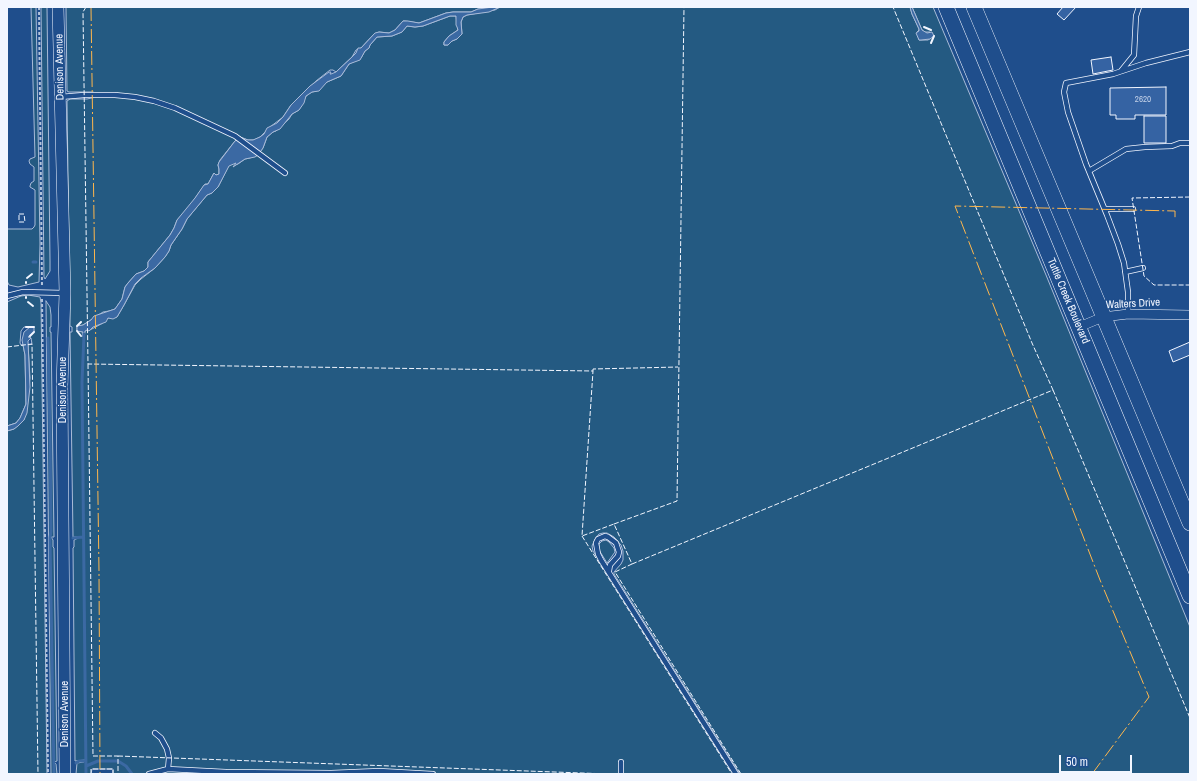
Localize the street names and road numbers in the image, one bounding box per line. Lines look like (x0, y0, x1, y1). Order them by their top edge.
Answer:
street label: Denison Avenue (53, 34, 67, 100)
street label: Tuttle Creek Boulevard (1044, 256, 1092, 346)
street label: Walters Drive (1106, 296, 1160, 312)
street label: Denison Avenue (56, 357, 70, 423)
street label: Denison Avenue (58, 681, 72, 747)

